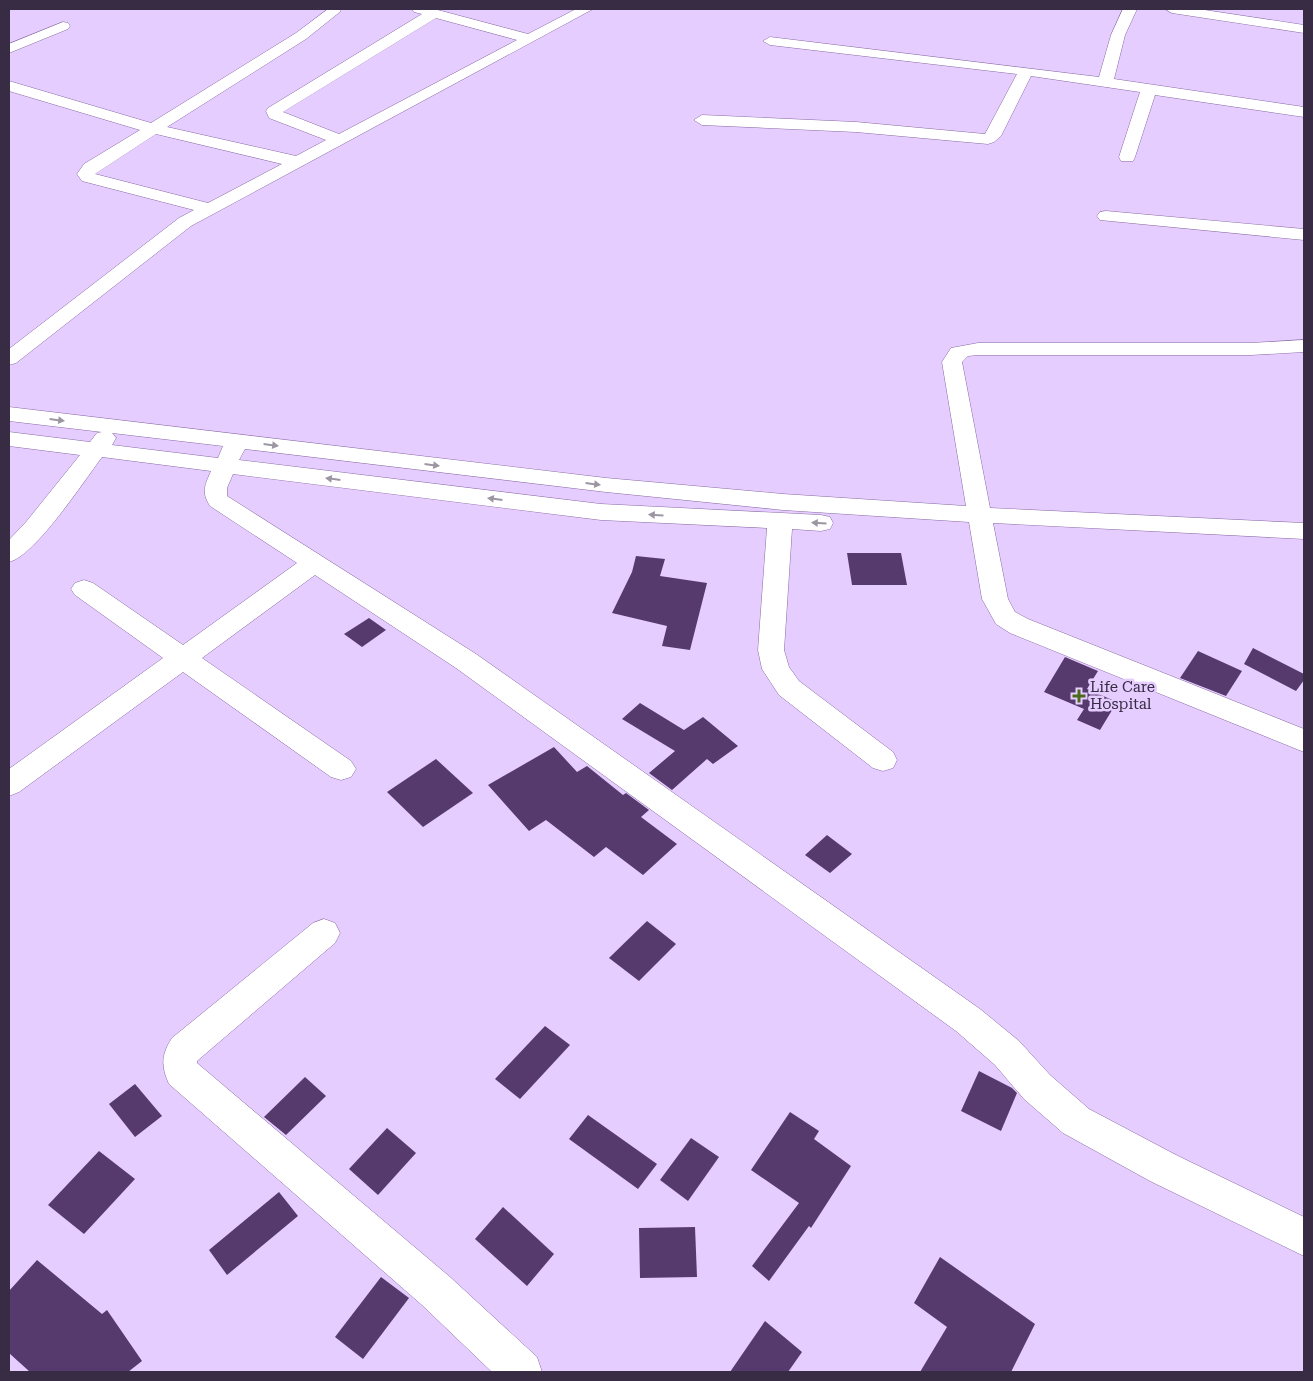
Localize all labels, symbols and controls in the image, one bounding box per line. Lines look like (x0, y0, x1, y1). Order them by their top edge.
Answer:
one-way arrow (49, 416, 65, 424)
one-way arrow (263, 441, 279, 449)
one-way arrow (424, 461, 440, 469)
one-way arrow (325, 475, 341, 483)
one-way arrow (586, 480, 602, 488)
one-way arrow (486, 495, 502, 503)
one-way arrow (648, 511, 664, 519)
one-way arrow (810, 519, 826, 527)
place label: Life Care Hospital (1090, 678, 1155, 713)
marker: Life Care Hospital (1072, 689, 1086, 703)

